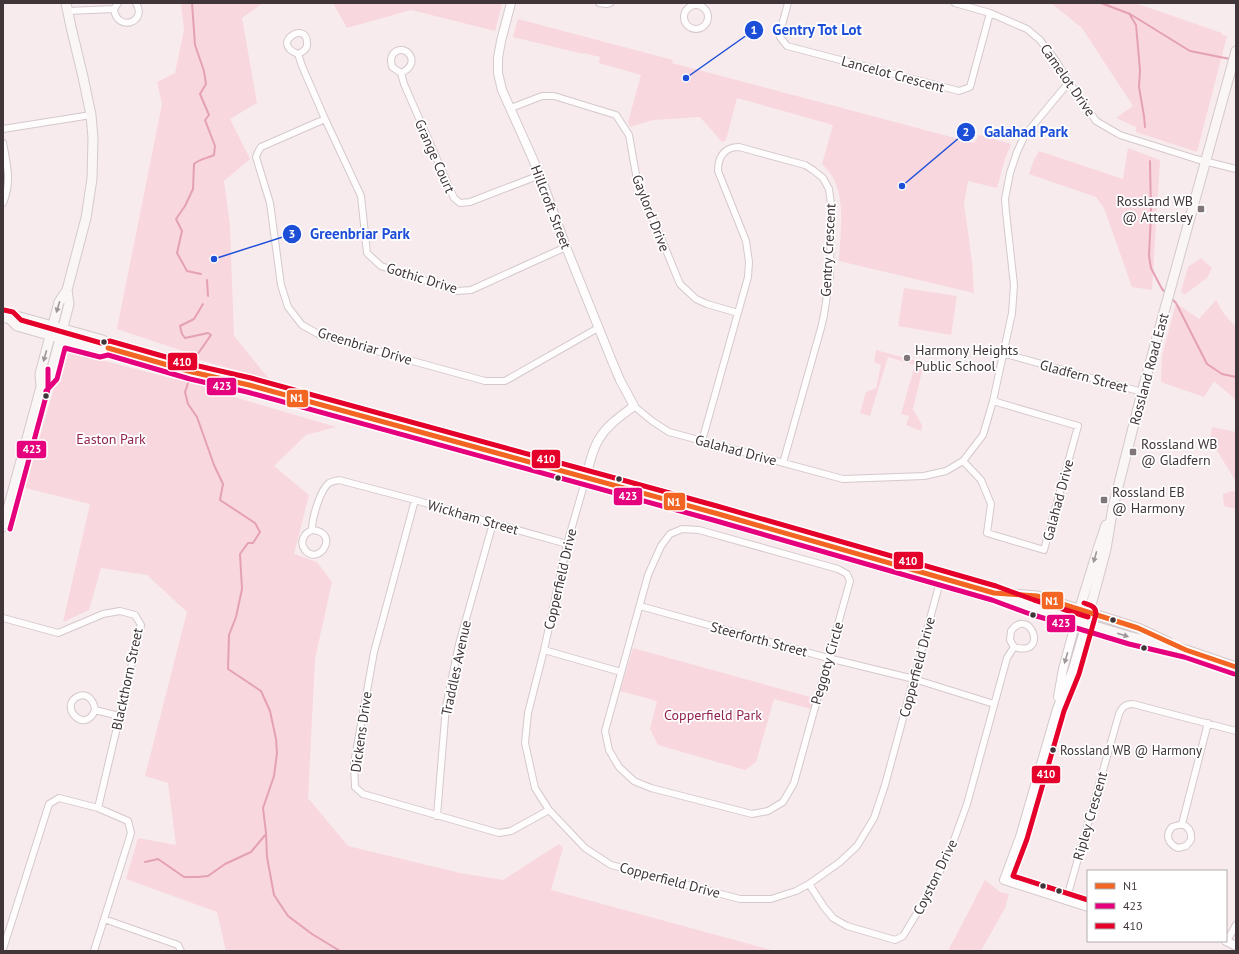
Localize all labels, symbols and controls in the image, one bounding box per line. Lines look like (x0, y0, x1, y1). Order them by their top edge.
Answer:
callout: Gentry Tot Lot (744, 16, 871, 43)
text: Gentry Tot Lot (772, 20, 862, 39)
text: 1 (751, 22, 757, 37)
street label: Camelot Drive (1036, 40, 1100, 120)
street label: Lancelot Crescent (840, 52, 947, 96)
street label: Grange Court (411, 116, 459, 196)
callout: Galahad Park (956, 118, 1076, 145)
text: Galahad Park (984, 122, 1069, 141)
text: 2 (963, 124, 969, 139)
street label: Hillcroft Street (527, 163, 575, 252)
street label: Gaylord Drive (628, 172, 674, 254)
place label: Rossland WB @ Attersley (1117, 192, 1193, 226)
street label: Gentry Crescent (817, 203, 839, 297)
marker: Rossland WB @ Attersley (1196, 204, 1206, 214)
callout: Greenbriar Park (282, 221, 418, 248)
text: Greenbriar Park (310, 224, 411, 243)
text: 3 (289, 226, 295, 241)
street label: Gothic Drive (384, 259, 460, 297)
one-way arrow (55, 301, 61, 313)
street label: Rossland Road East (1125, 311, 1173, 427)
street label: Greenbriar Drive (316, 323, 414, 369)
unlabelled marker (99, 337, 109, 347)
place label: Harmony Heights Public School (915, 341, 1019, 375)
one-way arrow (41, 350, 47, 362)
line badge: 410 (167, 352, 198, 371)
marker: Harmony Heights Public School (902, 353, 912, 363)
text: 410 (173, 355, 191, 369)
street label: Gladfern Street (1038, 356, 1130, 396)
line badge: 423 (206, 377, 237, 396)
text: 423 (213, 379, 231, 393)
line badge: N1 (286, 389, 309, 408)
unlabelled marker (41, 391, 51, 401)
text: N1 (290, 391, 304, 405)
park label: Easton Park (76, 430, 146, 448)
street label: Galahad Drive (693, 430, 779, 470)
place label: Rossland WB @ Gladfern (1141, 435, 1217, 469)
line badge: 423 (16, 440, 47, 459)
text: 423 (23, 442, 41, 456)
marker: Rossland WB @ Gladfern (1128, 447, 1138, 457)
line badge: 410 (531, 449, 561, 469)
text: 410 (537, 452, 555, 466)
street label: Galahad Drive (1038, 457, 1078, 543)
unlabelled marker (553, 473, 563, 483)
unlabelled marker (614, 474, 624, 484)
place label: Rossland EB @ Harmony (1112, 483, 1185, 517)
line badge: 423 (613, 487, 643, 506)
text: 423 (619, 489, 637, 503)
line badge: N1 (663, 492, 686, 511)
street label: Wickham Street (425, 495, 521, 539)
text: N1 (667, 495, 681, 509)
marker: Rossland EB @ Harmony (1099, 495, 1109, 505)
street label: Copperfield Drive (540, 527, 580, 631)
line badge: 410 (893, 551, 924, 570)
one-way arrow (1092, 551, 1098, 563)
text: 410 (899, 554, 917, 568)
line badge: N1 (1041, 591, 1064, 610)
text: N1 (1045, 594, 1059, 608)
unlabelled marker (1028, 610, 1038, 620)
line badge: 423 (1046, 614, 1076, 633)
street label: Copperfield Drive (895, 615, 939, 719)
unlabelled marker (1108, 615, 1118, 625)
text: 423 (1052, 616, 1070, 630)
street label: Steerforth Street (708, 617, 810, 661)
street label: Traddles Avenue (437, 619, 475, 717)
street label: Peggoty Circle (807, 620, 847, 706)
street label: Blackthorn Street (107, 626, 147, 732)
one-way arrow (1117, 632, 1129, 638)
unlabelled marker (1139, 643, 1149, 653)
one-way arrow (1063, 652, 1069, 664)
street label: Dickens Drive (346, 690, 376, 774)
park label: Copperfield Park (664, 706, 762, 724)
place label: Rossland WB @ Harmony (1060, 742, 1202, 759)
marker: Rossland WB @ Harmony (1048, 745, 1058, 755)
line badge: 410 (1031, 765, 1061, 784)
text: 410 (1037, 767, 1055, 781)
street label: Ripley Crescent (1069, 769, 1111, 862)
street label: Coyston Drive (909, 836, 961, 918)
street label: Copperfield Drive (618, 858, 722, 902)
legend (1087, 870, 1227, 942)
text: N1 (1123, 878, 1138, 893)
unlabelled marker (1038, 881, 1048, 891)
unlabelled marker (1054, 886, 1064, 896)
text: 423 (1123, 898, 1143, 913)
text: 410 (1123, 918, 1143, 933)

